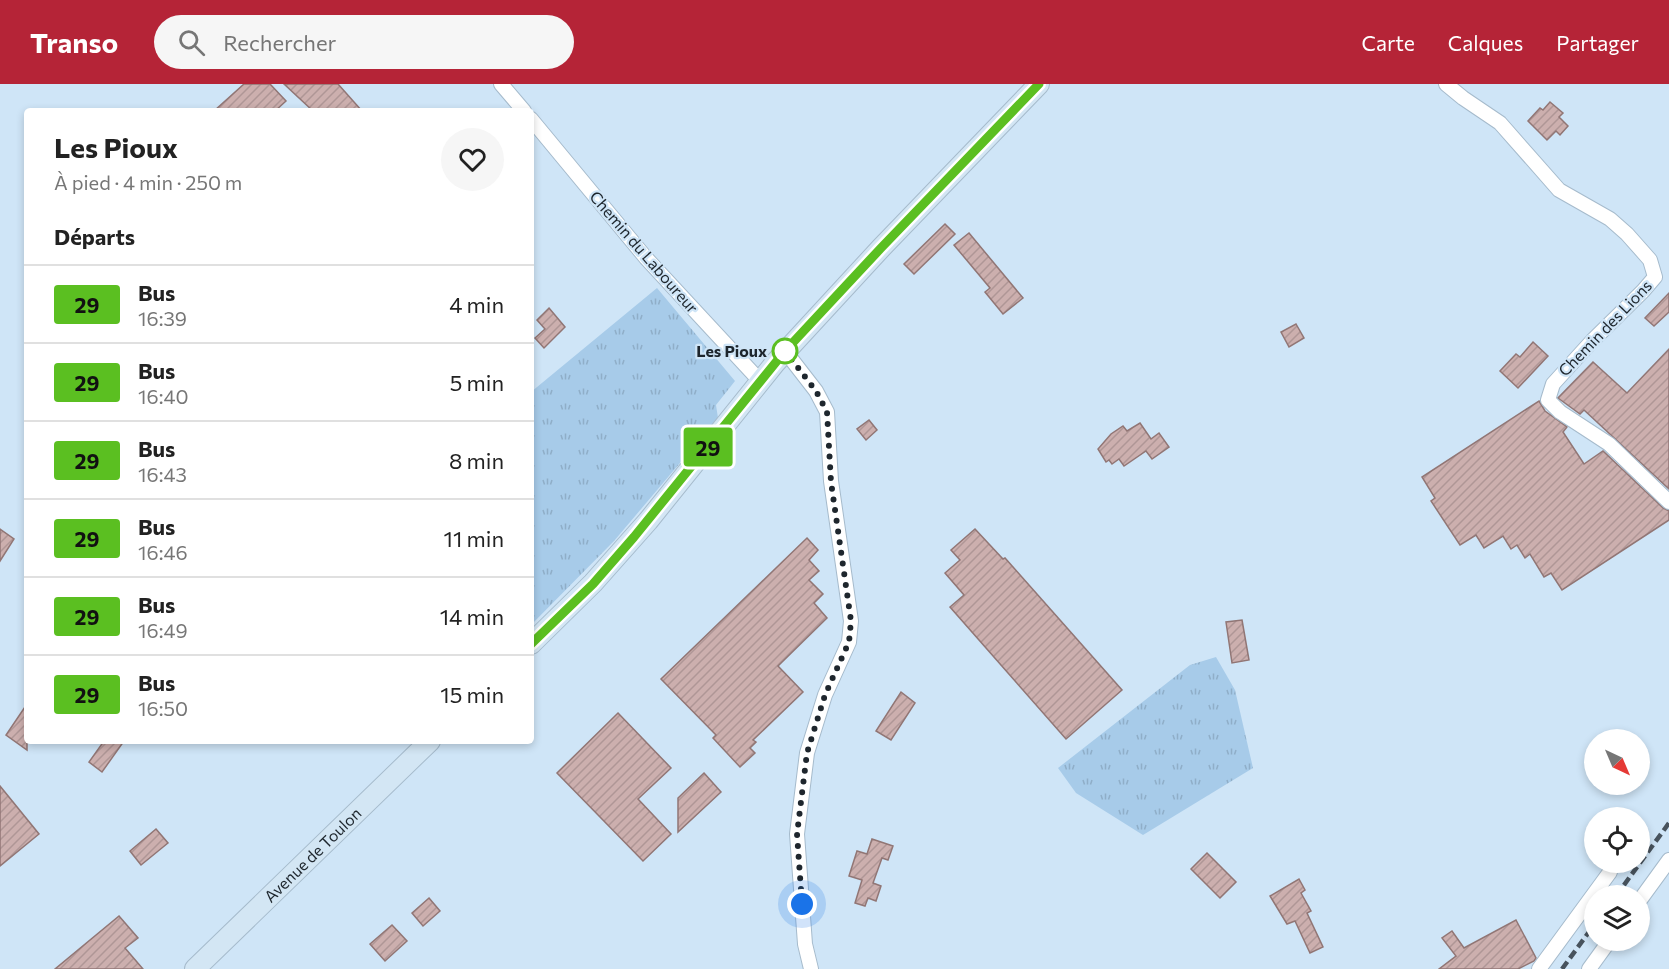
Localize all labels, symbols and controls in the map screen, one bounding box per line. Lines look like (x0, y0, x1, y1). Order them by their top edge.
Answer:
search box (154, 15, 574, 69)
text: Transo (30, 25, 118, 59)
icon: search (175, 26, 208, 59)
text: Rechercher (223, 29, 336, 56)
text: Carte (1362, 30, 1415, 55)
text: Calques (1448, 30, 1523, 55)
text: Partager (1556, 30, 1639, 55)
button: heart (441, 128, 504, 191)
text: Les Pioux (54, 130, 178, 164)
text: À pied · 4 min · 250 m (54, 170, 242, 194)
street label: Chemin du Laboureur (586, 187, 703, 317)
text: Départs (54, 223, 135, 250)
street label: Chemin des Lions (1554, 276, 1655, 380)
text: Bus (138, 279, 175, 306)
text: 4 min (449, 291, 504, 318)
text: 29 (75, 292, 99, 317)
text: 16:39 (138, 306, 187, 330)
marker: Les Pioux (772, 338, 798, 364)
place label: Les Pioux (696, 341, 767, 360)
text: Bus (138, 357, 175, 384)
text: 5 min (450, 369, 504, 396)
text: 29 (75, 370, 99, 395)
text: 16:40 (138, 384, 188, 408)
line badge: 29 (681, 428, 735, 466)
text: Bus (138, 435, 175, 462)
text: 29 (696, 435, 720, 460)
text: 8 min (449, 447, 504, 474)
text: 29 (75, 448, 99, 473)
text: 16:43 (138, 462, 187, 486)
text: Bus (138, 513, 175, 540)
text: 11 min (444, 525, 504, 552)
text: 29 (75, 526, 99, 551)
text: 16:46 (138, 540, 188, 564)
text: Bus (138, 591, 175, 618)
text: 14 min (440, 603, 504, 630)
text: 29 (75, 604, 99, 629)
text: 16:49 (138, 618, 188, 642)
text: Bus (138, 669, 175, 696)
text: 15 min (440, 681, 504, 708)
text: 29 (75, 682, 99, 707)
text: 16:50 (138, 696, 188, 720)
north arrow (1584, 729, 1650, 795)
map controls (1584, 729, 1650, 951)
street label: Avenue de Toulon (260, 803, 365, 906)
button: locate (1584, 807, 1650, 873)
button: layers (1584, 885, 1650, 951)
your location (787, 889, 817, 919)

